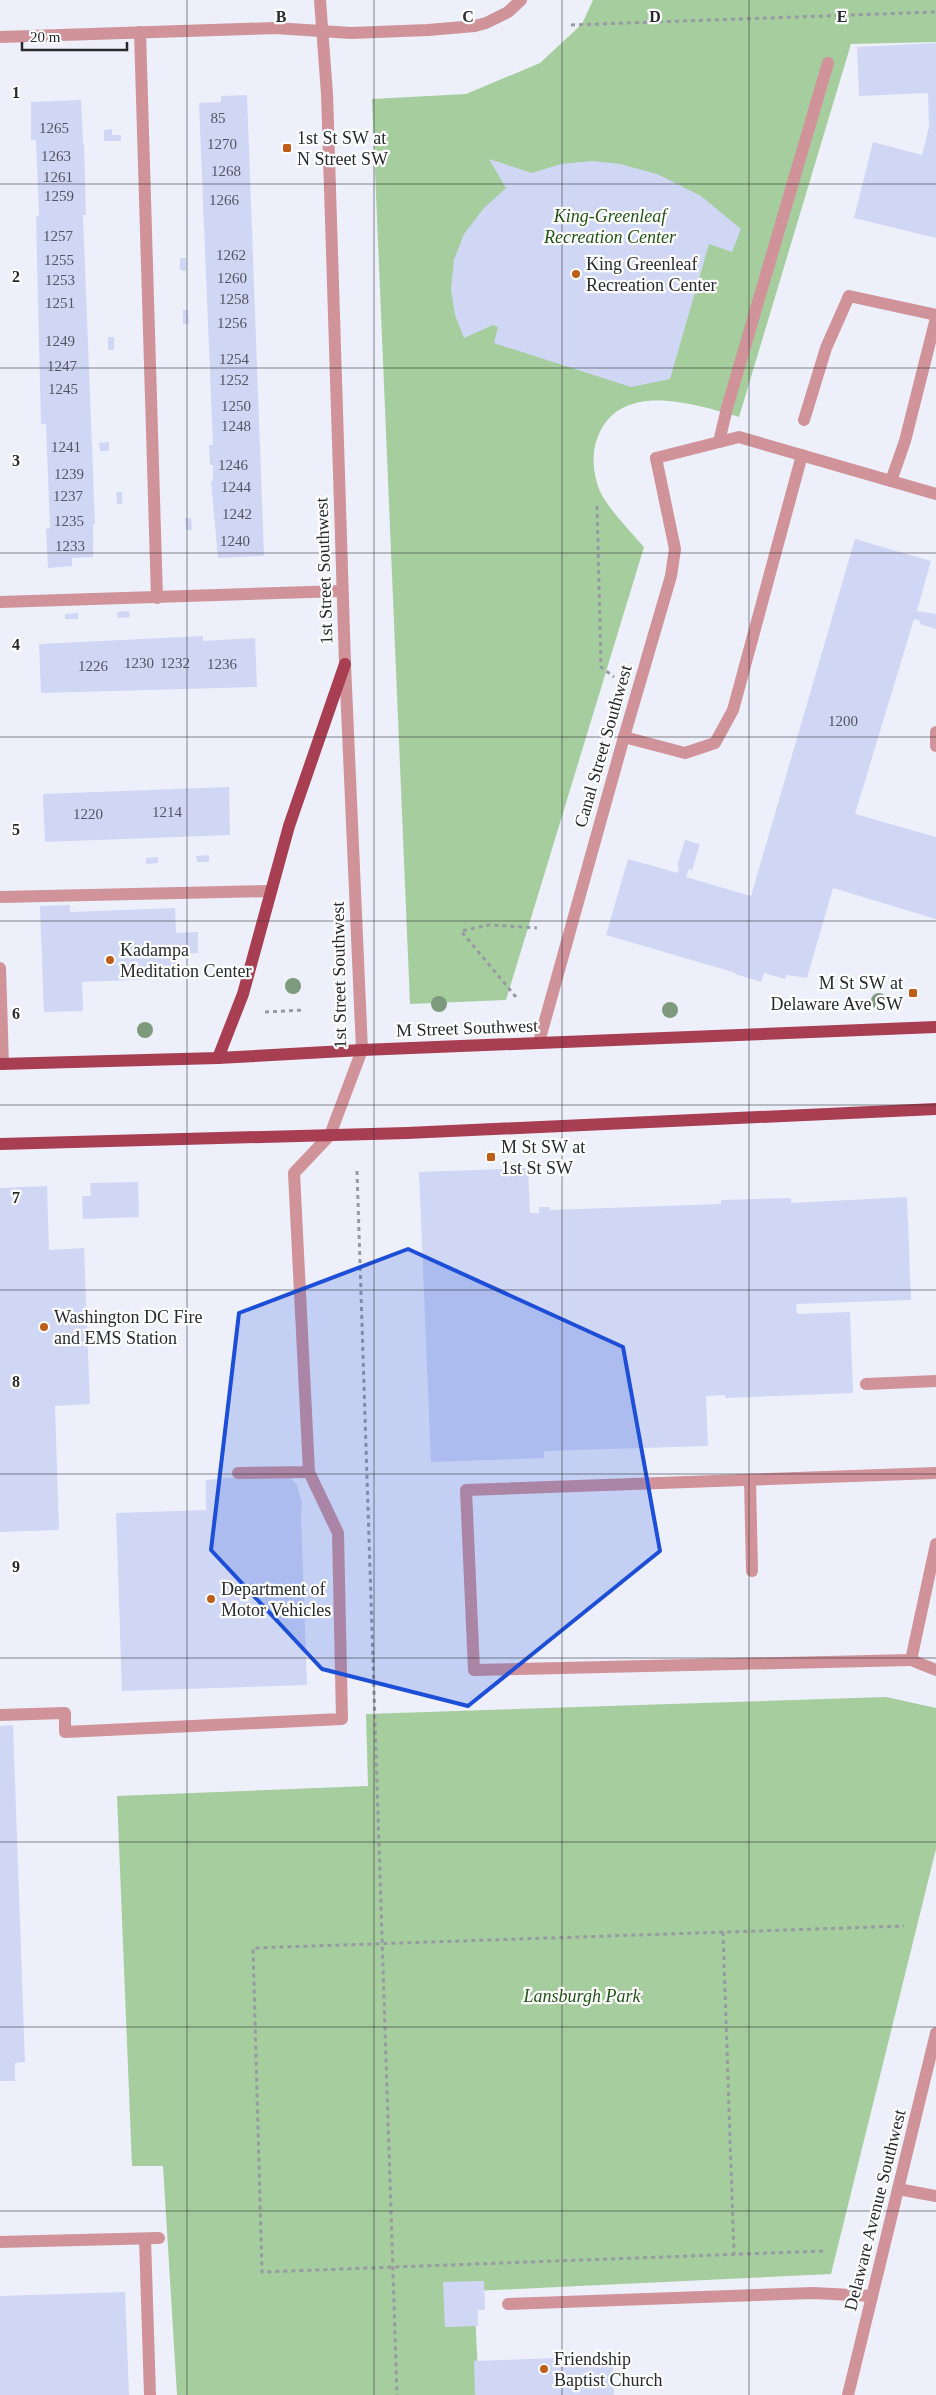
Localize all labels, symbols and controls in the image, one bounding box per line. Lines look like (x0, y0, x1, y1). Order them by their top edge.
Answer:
text: B (276, 8, 287, 25)
text: C (462, 8, 474, 25)
text: D (649, 8, 661, 25)
text: E (837, 8, 847, 25)
scale bar (22, 20, 128, 52)
text: 20 m (30, 29, 61, 45)
text: 1 (12, 84, 20, 101)
house number: 85 (211, 110, 226, 126)
house number: 1265 (39, 120, 69, 136)
place label: 1st St SW at N Street SW (297, 128, 388, 169)
house number: 1270 (207, 136, 237, 152)
marker: 1st St SW at N Street SW (281, 142, 293, 154)
house number: 1263 (41, 148, 71, 164)
house number: 1268 (211, 163, 241, 179)
house number: 1261 (43, 169, 73, 185)
house number: 1259 (44, 188, 74, 204)
house number: 1266 (209, 192, 240, 208)
park label: King-Greenleaf Recreation Center (543, 206, 677, 247)
house number: 1257 (43, 228, 74, 244)
house number: 1262 (216, 247, 246, 263)
house number: 1255 (44, 252, 74, 268)
place label: King Greenleaf Recreation Center (586, 254, 716, 295)
text: 2 (12, 268, 20, 285)
marker: King Greenleaf Recreation Center (570, 268, 582, 280)
house number: 1260 (217, 270, 247, 286)
house number: 1253 (45, 272, 75, 288)
house number: 1258 (219, 291, 249, 307)
house number: 1251 (45, 295, 75, 311)
house number: 1256 (217, 315, 248, 331)
house number: 1249 (45, 333, 75, 349)
house number: 1254 (219, 351, 250, 367)
house number: 1247 (47, 358, 78, 374)
house number: 1252 (219, 372, 249, 388)
house number: 1245 (48, 381, 78, 397)
house number: 1250 (221, 398, 251, 414)
house number: 1248 (221, 418, 251, 434)
house number: 1241 (51, 439, 81, 455)
text: 3 (12, 452, 20, 469)
house number: 1246 (218, 457, 249, 473)
house number: 1239 (54, 466, 84, 482)
house number: 1244 (221, 479, 252, 495)
house number: 1237 (53, 488, 84, 504)
street label: 1st Street Southwest (311, 497, 337, 645)
house number: 1242 (222, 506, 252, 522)
house number: 1235 (54, 513, 84, 529)
house number: 1240 (220, 533, 250, 549)
house number: 1233 (55, 538, 85, 554)
text: 4 (12, 636, 20, 653)
house number: 1230 (124, 655, 154, 671)
house number: 1232 (160, 655, 190, 671)
house number: 1236 (207, 656, 238, 672)
house number: 1226 (78, 658, 109, 674)
street label: Canal Street Southwest (570, 663, 636, 829)
house number: 1200 (828, 713, 858, 729)
house number: 1214 (152, 804, 183, 820)
house number: 1220 (73, 806, 103, 822)
text: 5 (12, 821, 20, 838)
street label: 1st Street Southwest (328, 901, 350, 1049)
place label: Kadampa Meditation Center (120, 940, 251, 981)
marker: Kadampa Meditation Center (104, 954, 116, 966)
place label: M St SW at Delaware Ave SW (770, 973, 903, 1014)
marker: M St SW at Delaware Ave SW (907, 987, 919, 999)
text: 6 (12, 1005, 20, 1022)
street label: M Street Southwest (396, 1016, 538, 1040)
place label: M St SW at 1st St SW (501, 1137, 585, 1178)
marker: M St SW at 1st St SW (485, 1151, 497, 1163)
text: 7 (12, 1189, 20, 1206)
place label: Washington DC Fire and EMS Station (54, 1307, 203, 1348)
marker: Washington DC Fire and EMS Station (38, 1321, 50, 1333)
text: 8 (12, 1373, 20, 1390)
text: 9 (12, 1558, 20, 1575)
place label: Department of Motor Vehicles (221, 1579, 331, 1620)
marker: Department of Motor Vehicles (205, 1593, 217, 1605)
park label: Lansburgh Park (523, 1986, 641, 2006)
street label: Delaware Avenue Southwest (840, 2107, 910, 2313)
place label: Friendship Baptist Church (554, 2349, 663, 2390)
marker: Friendship Baptist Church (538, 2363, 550, 2375)

